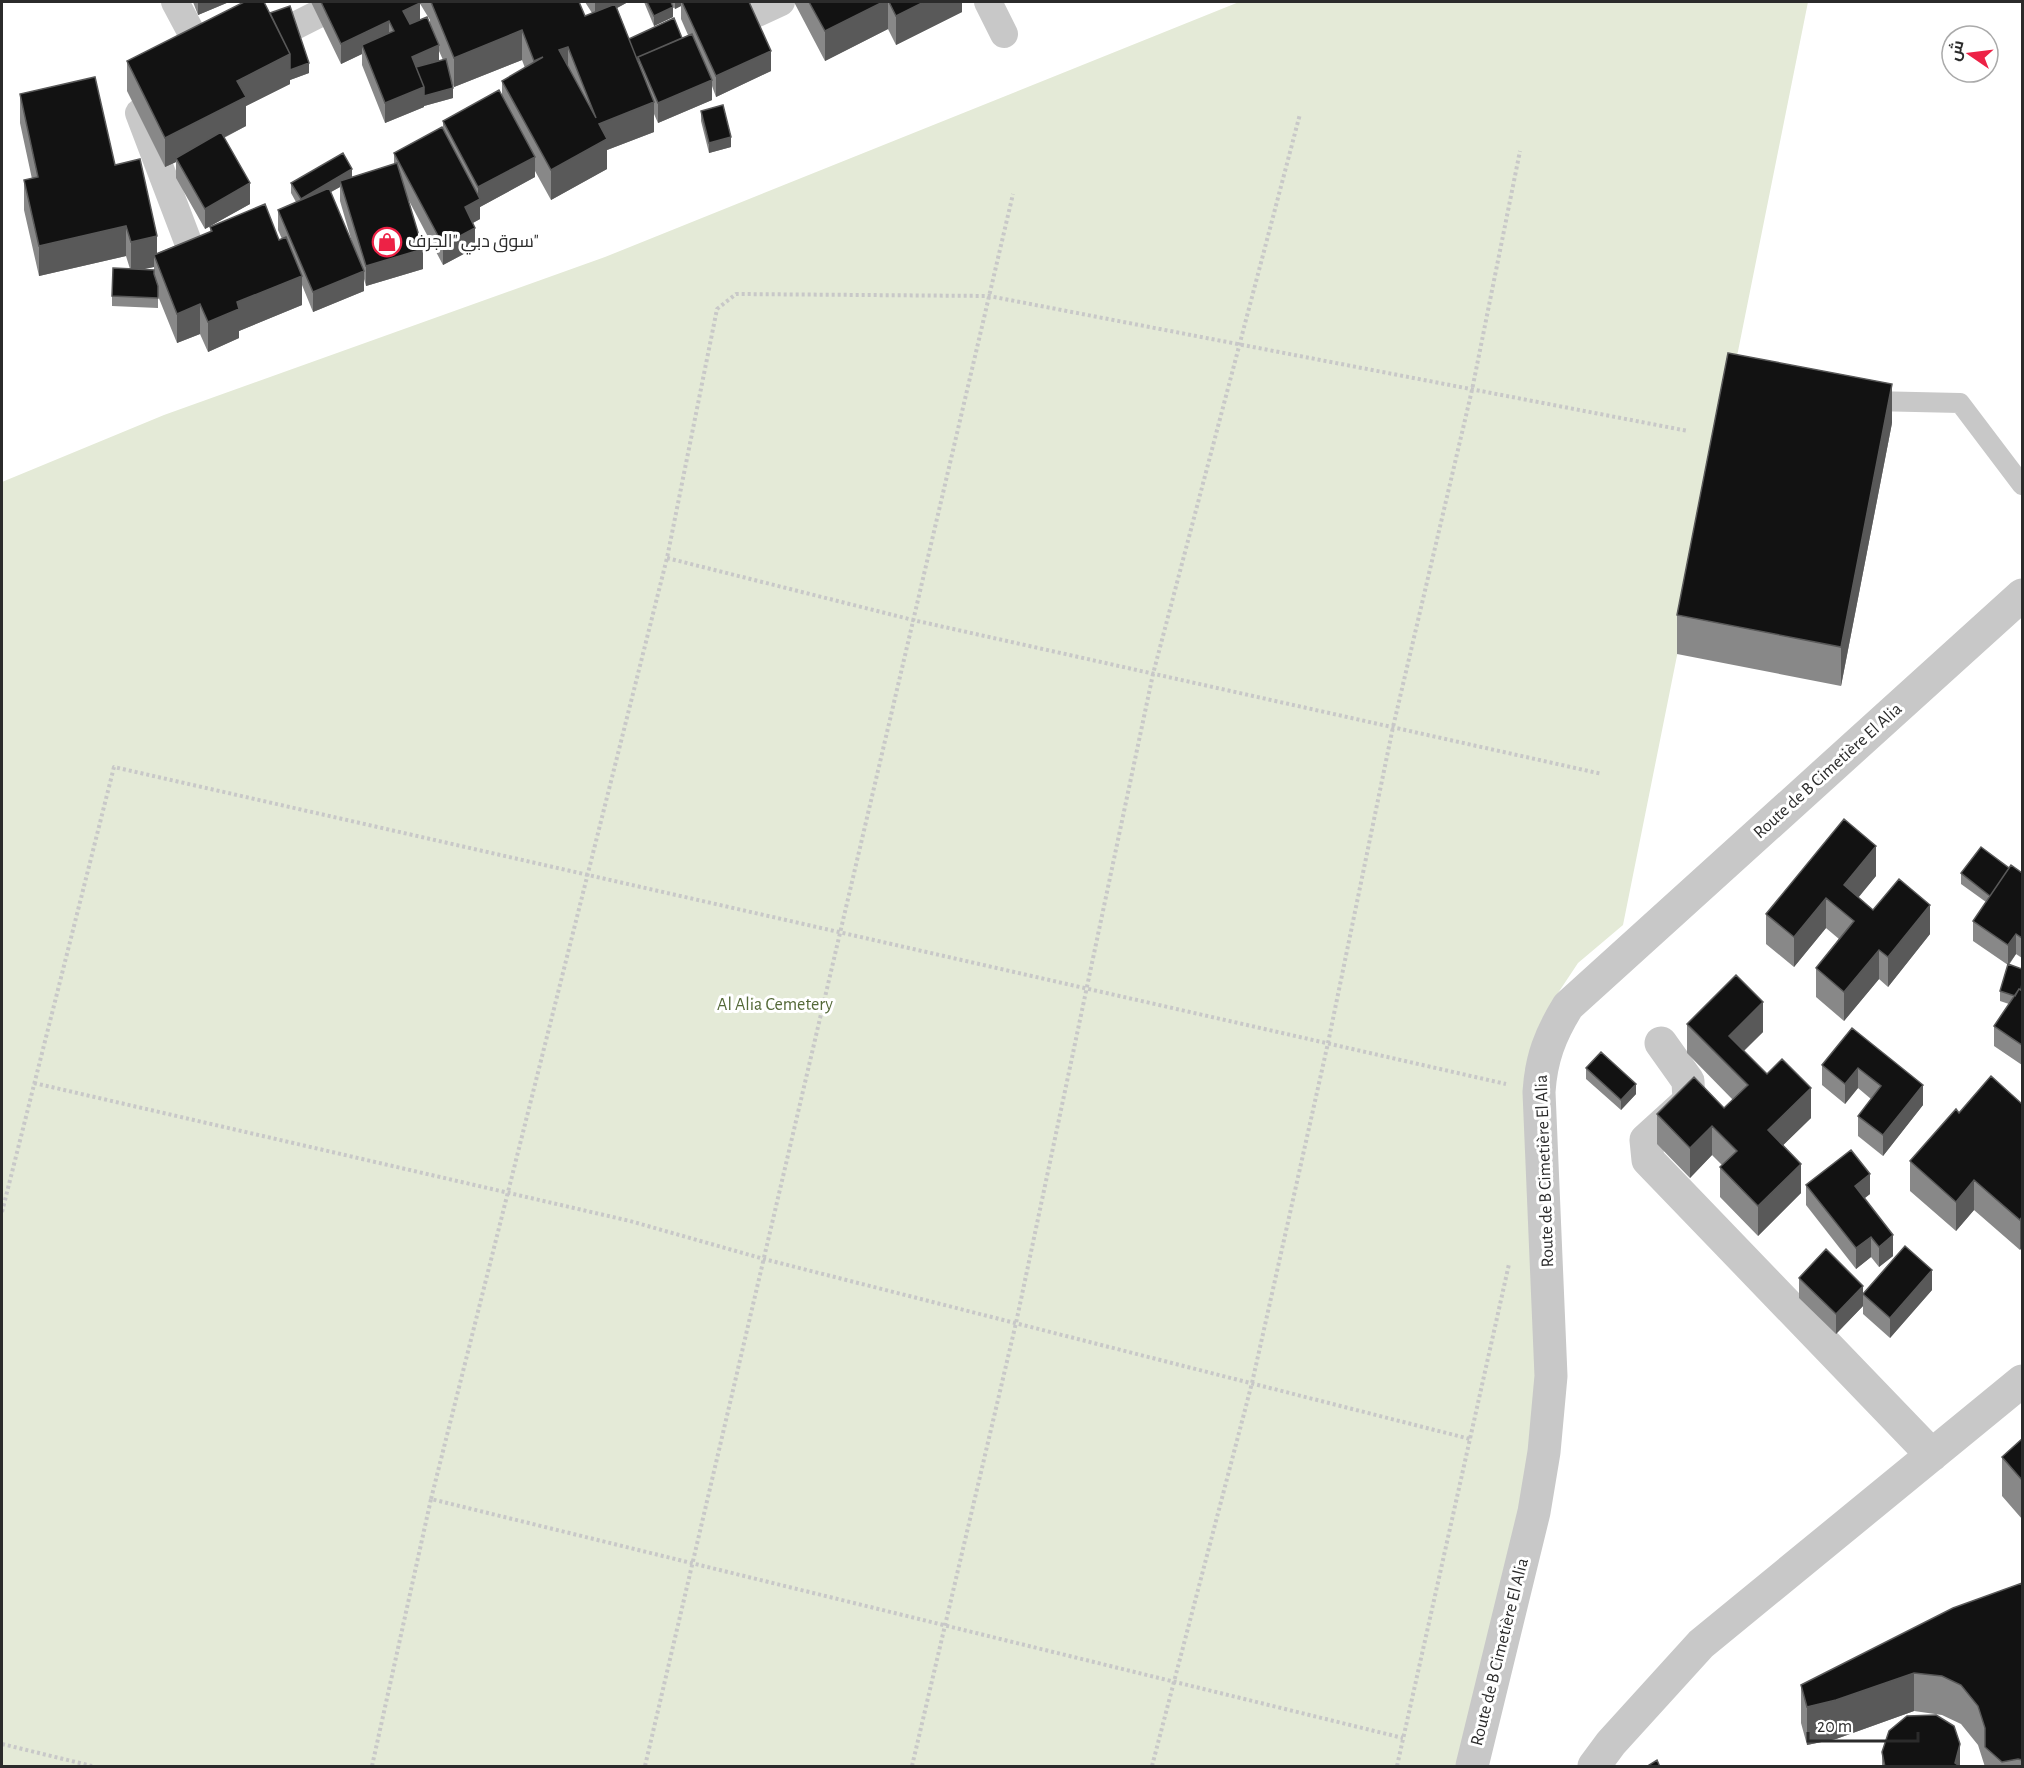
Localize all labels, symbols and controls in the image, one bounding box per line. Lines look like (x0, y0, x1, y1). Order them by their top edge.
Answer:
north arrow (1940, 24, 2000, 84)
text: ش (1945, 38, 1968, 63)
shop icon: سوق دبي "الجرف" (371, 226, 403, 258)
place label: سوق دبي "الجرف" (408, 233, 539, 255)
street label: Route de B Cimetière El Alia (1750, 700, 1906, 842)
park label: Al Alia Cemetery (717, 996, 833, 1014)
street label: Route de B Cimetière El Alia (1533, 1074, 1557, 1268)
street label: Route de B Cimetière El Alia (1468, 1556, 1532, 1748)
scale bar (1808, 1705, 1918, 1743)
text: 20 m (1817, 1718, 1852, 1736)

